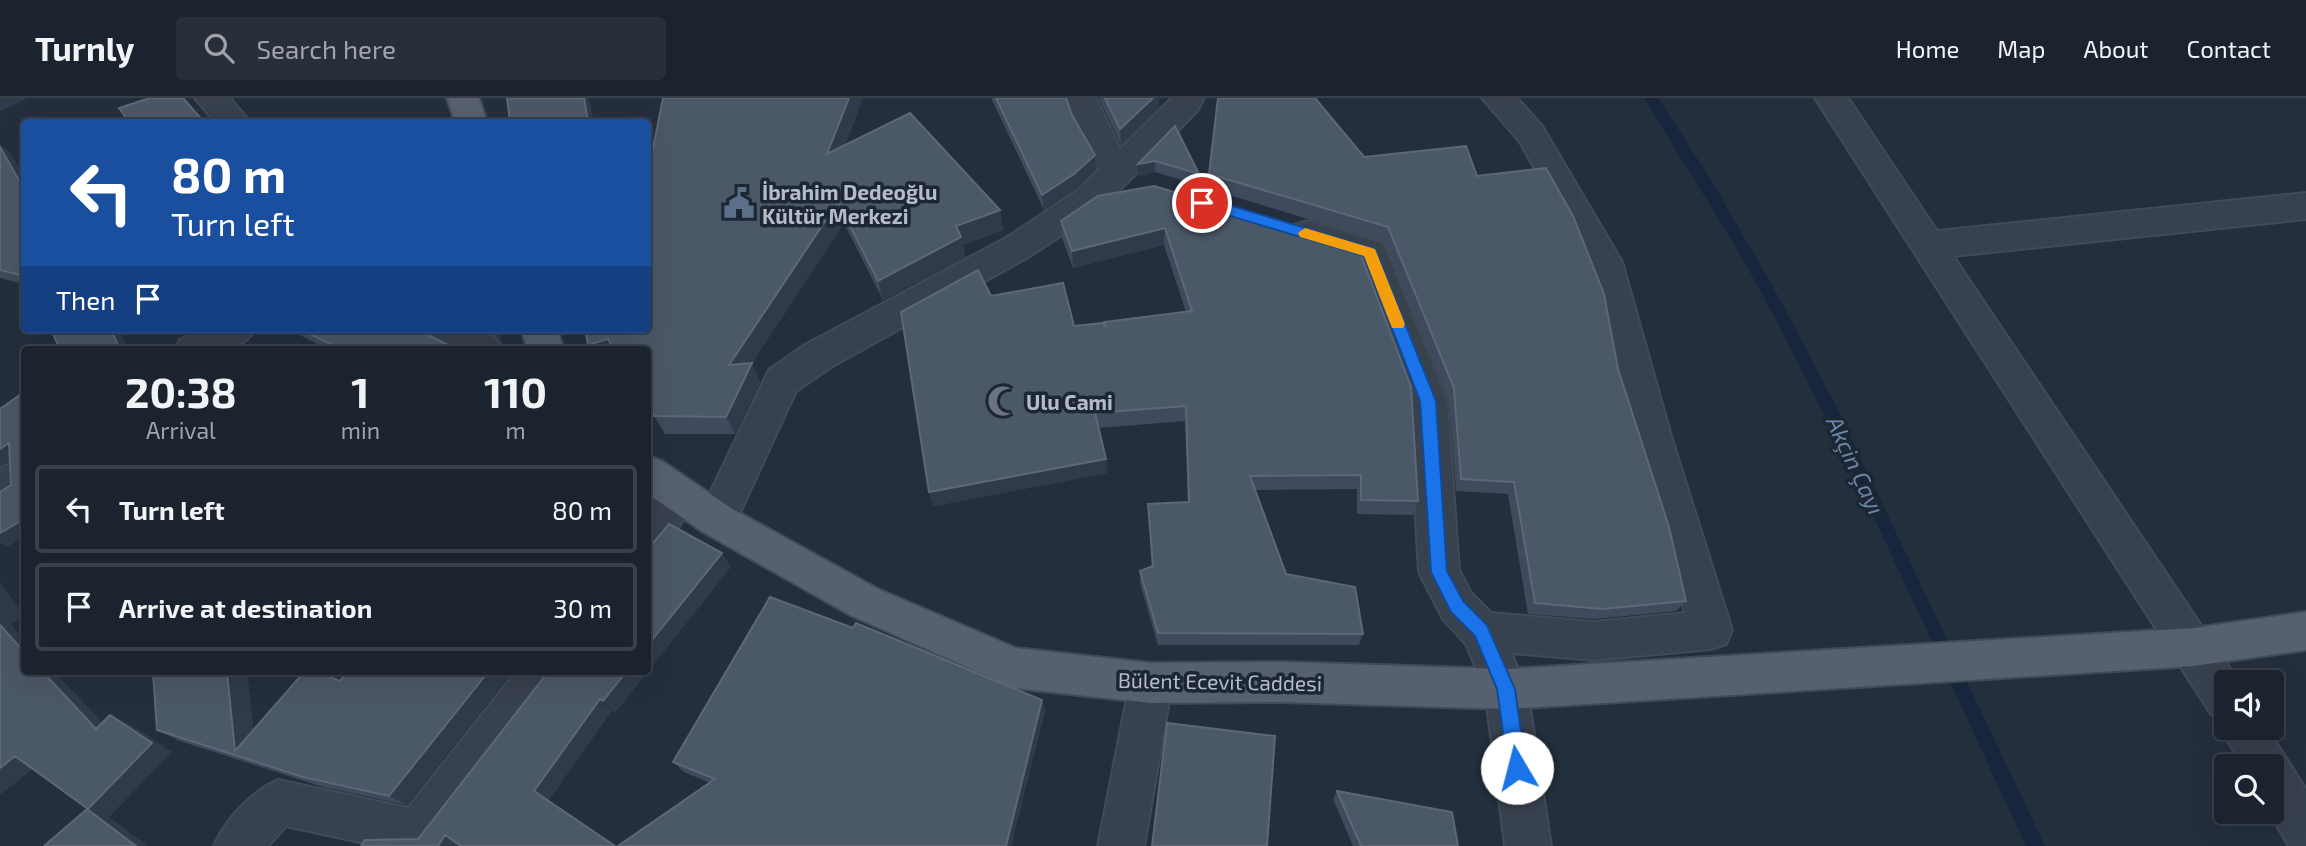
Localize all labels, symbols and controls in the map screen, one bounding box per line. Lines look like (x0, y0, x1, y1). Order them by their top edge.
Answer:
search box (176, 17, 666, 80)
text: Turnly (35, 28, 134, 68)
icon: search (200, 29, 238, 67)
text: Search here (256, 33, 396, 64)
text: Home (1896, 34, 1959, 63)
text: Map (1997, 34, 2045, 63)
text: About (2083, 34, 2149, 63)
text: Contact (2187, 34, 2271, 63)
text: 80 m (171, 144, 286, 203)
icon: left (56, 147, 147, 238)
pin (1172, 173, 1232, 233)
place label: İbrahim Dedeoğlu Kültür Merkezi (762, 179, 937, 228)
icon: arrive (1183, 184, 1221, 222)
public building icon: İbrahim Dedeoğlu Kültür Merkezi (722, 186, 756, 220)
text: Turn left (171, 204, 295, 242)
icon: arrive (129, 280, 167, 318)
text: Then (56, 284, 115, 315)
text: 20:38 (125, 366, 237, 416)
text: 1 (351, 366, 370, 416)
text: 110 (484, 366, 547, 416)
mosque icon: Ulu Cami (986, 384, 1020, 418)
place label: Ulu Cami (1026, 389, 1113, 414)
water label: Akçin Çayı (1820, 410, 1891, 519)
text: Arrival (146, 416, 216, 444)
text: min (341, 416, 380, 444)
text: m (505, 416, 526, 444)
icon: left (60, 490, 98, 528)
text: Turn left (119, 494, 225, 525)
text: 80 m (552, 494, 612, 525)
icon: arrive (60, 588, 98, 626)
text: Arrive at destination (119, 592, 372, 623)
text: 30 m (553, 592, 612, 623)
street label: Bülent Ecevit Caddesi (1118, 667, 1322, 695)
map controls (2214, 670, 2284, 824)
button: sound (2214, 670, 2284, 740)
position arrow (1480, 731, 1554, 805)
button: search (2214, 754, 2284, 824)

